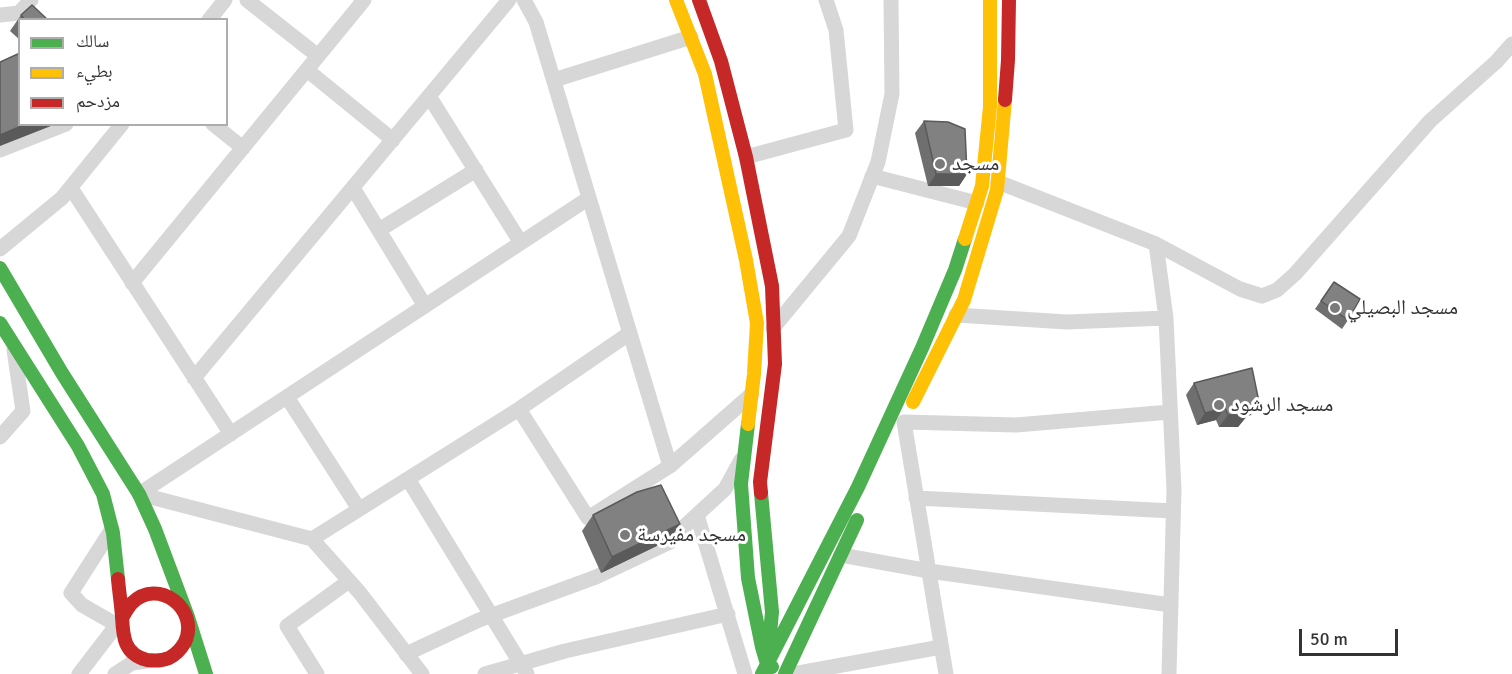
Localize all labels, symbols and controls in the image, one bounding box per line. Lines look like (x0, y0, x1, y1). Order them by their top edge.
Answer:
legend (18, 18, 228, 126)
text: سالك (76, 30, 109, 52)
text: بطيء (76, 60, 113, 82)
text: مزدحم (76, 90, 120, 112)
place label: مسجد (952, 151, 999, 177)
marker: مسجد (933, 157, 947, 171)
place label: مسجد البصيلي (1347, 295, 1458, 321)
marker: مسجد البصيلي (1328, 301, 1342, 315)
place label: مسجد الرشود (1231, 392, 1333, 418)
marker: مسجد الرشود (1212, 398, 1226, 412)
place label: مسجد مفيرسة (637, 522, 746, 548)
marker: مسجد مفيرسة (618, 528, 632, 542)
scale bar (1302, 617, 1401, 655)
text: 50 m (1310, 628, 1348, 650)

